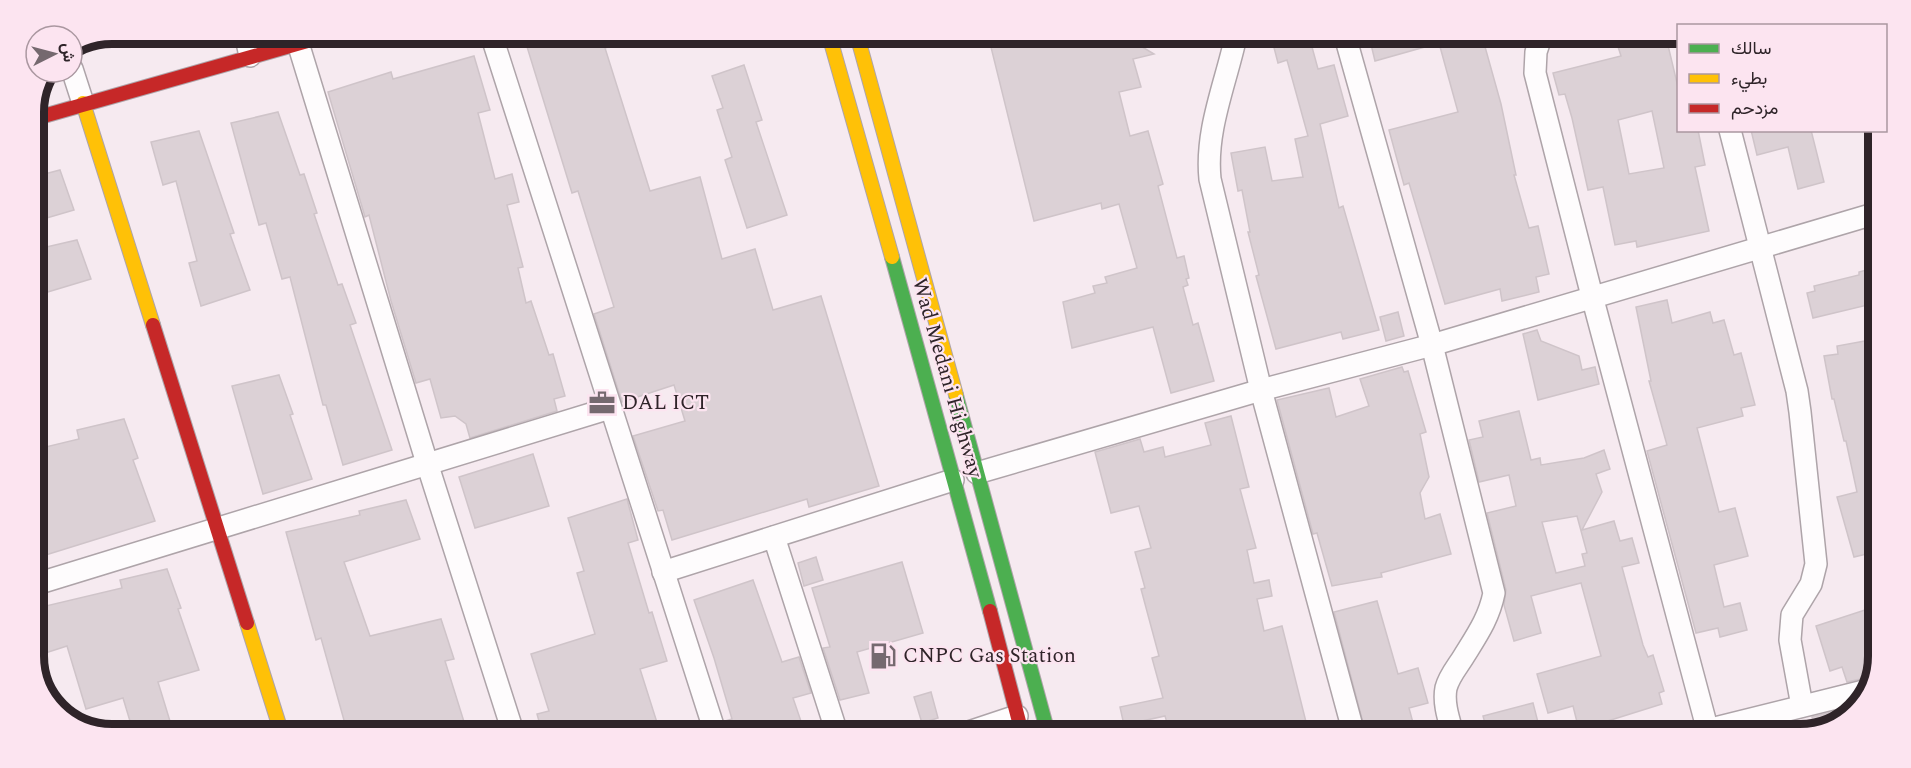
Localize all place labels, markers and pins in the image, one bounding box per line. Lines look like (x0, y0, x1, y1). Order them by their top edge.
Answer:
place label: DAL ICT (622, 387, 709, 419)
office icon: DAL ICT (587, 388, 617, 418)
place label: CNPC Gas Station (903, 640, 1076, 672)
fuel station icon: CNPC Gas Station (868, 641, 898, 671)

